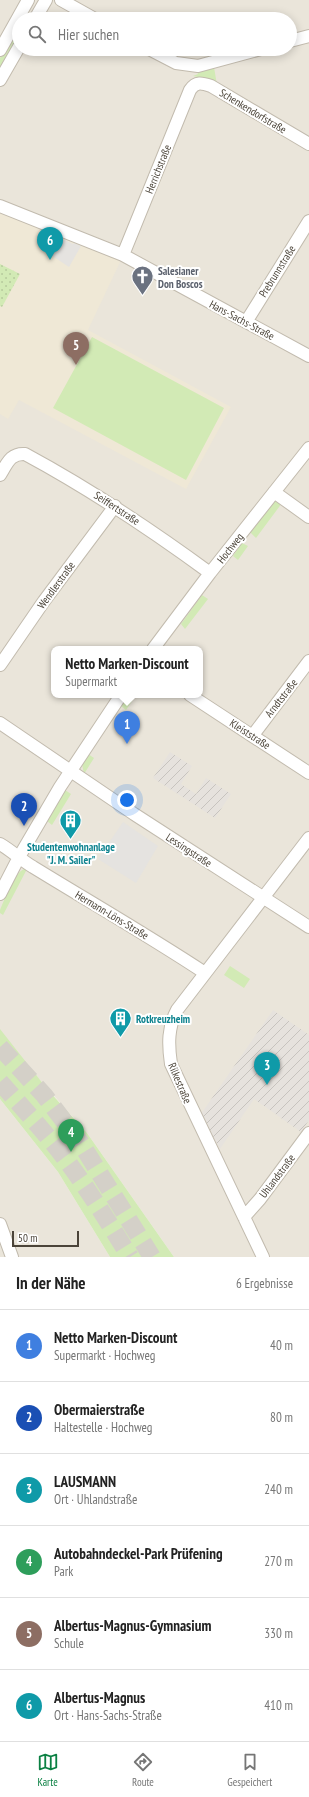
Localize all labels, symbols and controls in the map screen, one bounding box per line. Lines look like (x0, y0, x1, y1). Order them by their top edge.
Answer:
search box (12, 12, 297, 56)
icon: search (26, 23, 48, 45)
text: Hier suchen (58, 25, 119, 44)
street label: Schenkendorfstraße (217, 85, 289, 137)
street label: Herrichstraße (142, 142, 174, 196)
pin: 6 (37, 227, 63, 260)
street label: Prebrunnstraße (256, 242, 299, 300)
church icon: Salesianer Don Boscos (130, 264, 156, 297)
place label: Salesianer Don Boscos (158, 264, 203, 291)
street label: Hans-Sachs-Straße (207, 297, 277, 343)
pin: 5 (63, 332, 89, 365)
street label: Seiffertstraße (91, 488, 143, 528)
street label: Hochweg (214, 530, 246, 566)
street label: Wendlerstraße (34, 558, 78, 611)
popup (51, 646, 203, 698)
text: Netto Marken-Discount (65, 654, 189, 673)
text: Supermarkt (65, 673, 117, 690)
street label: Arndtstraße (262, 676, 301, 720)
pin: 1 (114, 711, 140, 744)
street label: Kleiststraße (227, 716, 273, 753)
your location (117, 790, 137, 810)
pin: 2 (11, 793, 37, 826)
building icon: Studentenwohnanlage "J. M. Sailer" (58, 808, 84, 841)
street label: Lessingstraße (163, 830, 215, 870)
place label: Studentenwohnanlage "J. M. Sailer" (27, 840, 115, 867)
street label: Hermann-Löns-Straße (73, 887, 152, 943)
building icon: Rotkreuzheim (108, 1006, 134, 1039)
place label: Rotkreuzheim (136, 1012, 190, 1026)
pin: 3 (254, 1052, 280, 1085)
street label: Rilkestraße (165, 1060, 195, 1106)
pin: 4 (58, 1119, 84, 1152)
street label: Uhlandstraße (256, 1151, 298, 1201)
scale bar (12, 1229, 79, 1248)
text: 50 m (18, 1231, 37, 1245)
text: In der Nähe (16, 1272, 86, 1294)
text: 6 Ergebnisse (236, 1275, 293, 1292)
text: Netto Marken-Discount (54, 1328, 177, 1347)
text: 1 (26, 1337, 32, 1354)
text: 40 m (270, 1337, 293, 1354)
text: Supermarkt · Hochweg (54, 1347, 155, 1364)
text: Obermaierstraße (54, 1400, 145, 1419)
text: 2 (26, 1409, 32, 1426)
text: 80 m (270, 1409, 293, 1426)
text: Haltestelle · Hochweg (54, 1419, 152, 1436)
text: LAUSMANN (54, 1472, 116, 1491)
text: 3 (26, 1481, 32, 1498)
text: 240 m (264, 1481, 293, 1498)
text: Ort · Uhlandstraße (54, 1491, 137, 1508)
text: Autobahndeckel-Park Prüfening (54, 1544, 223, 1563)
text: 4 (26, 1553, 32, 1570)
text: 270 m (264, 1553, 293, 1570)
text: Park (54, 1563, 73, 1580)
text: Albertus-Magnus-Gymnasium (54, 1616, 211, 1635)
text: 5 (26, 1625, 32, 1642)
text: 330 m (264, 1625, 293, 1642)
text: Schule (54, 1635, 84, 1652)
text: Albertus-Magnus (54, 1688, 145, 1707)
text: 6 (26, 1697, 32, 1714)
text: 410 m (264, 1697, 293, 1714)
text: Ort · Hans-Sachs-Straße (54, 1707, 162, 1724)
tab: Karte (37, 1751, 59, 1789)
tab: Route (132, 1751, 154, 1789)
tab: Gespeichert (227, 1751, 272, 1789)

